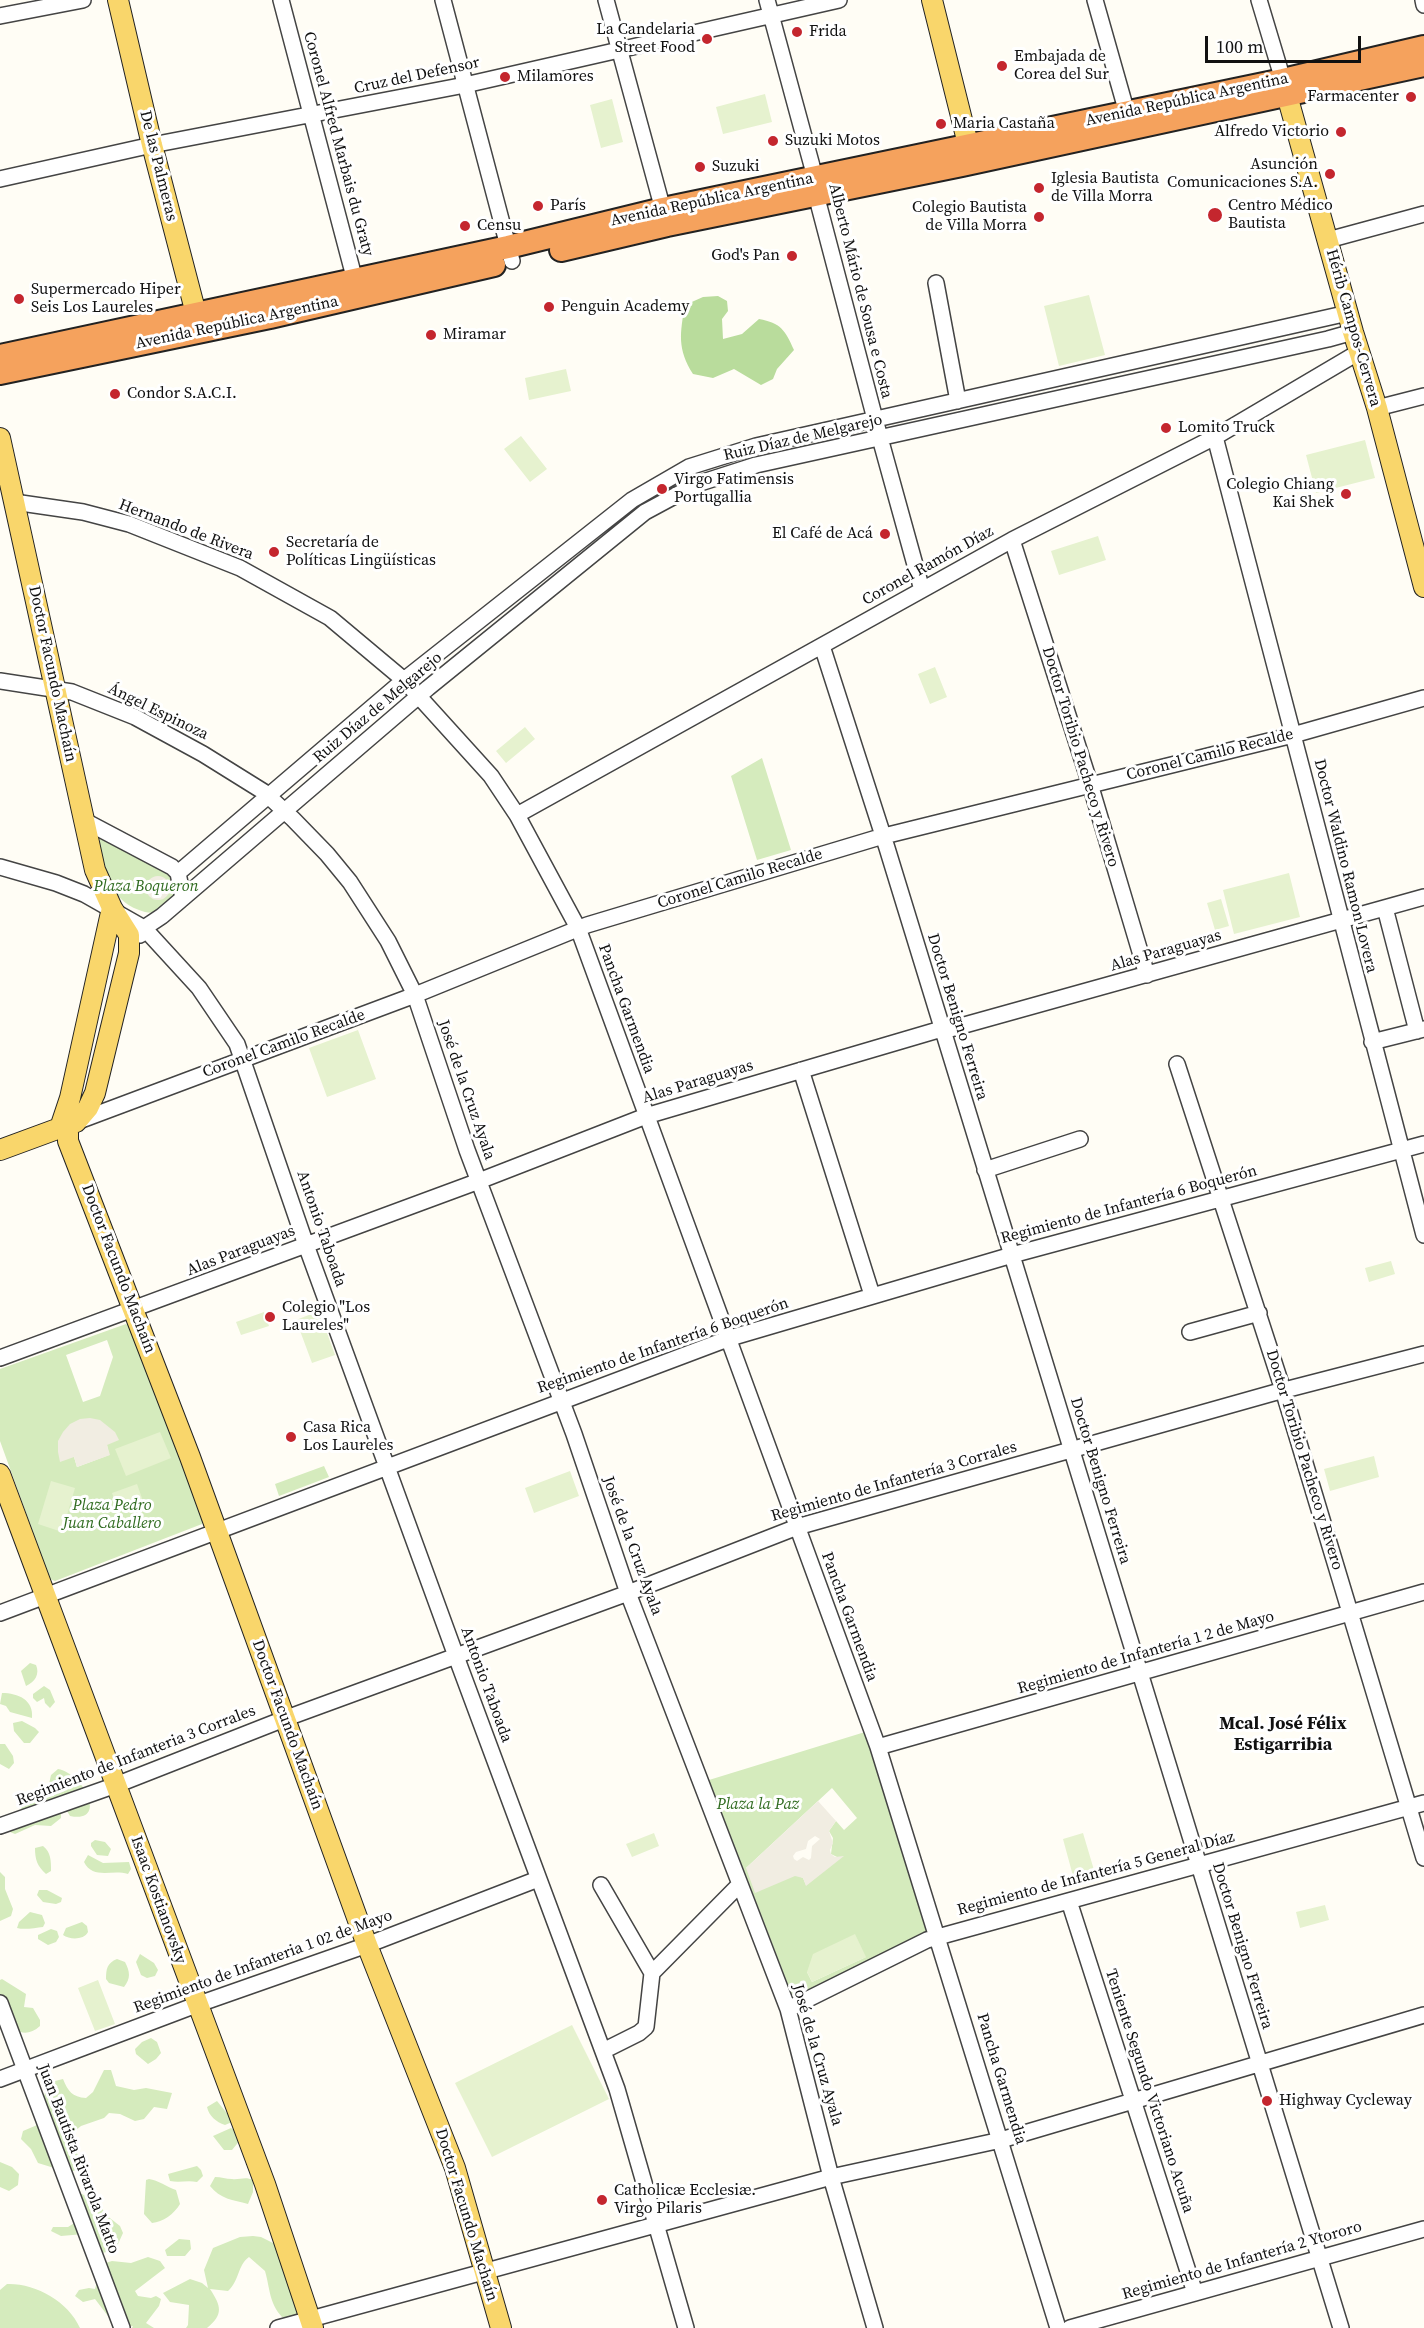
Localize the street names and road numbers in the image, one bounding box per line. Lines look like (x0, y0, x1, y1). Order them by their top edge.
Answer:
street label: Coronel Alfred Marbais du Graty (299, 30, 377, 258)
street label: Cruz del Defensor (352, 53, 482, 99)
street label: Avenida República Argentina (1084, 69, 1290, 131)
street label: De las Palmeras (135, 109, 181, 223)
street label: Avenida República Argentina (609, 169, 815, 231)
street label: Alberto Mário de Sousa e Costa (824, 182, 896, 400)
street label: Hérib Campos-Cervera (1321, 247, 1385, 409)
street label: Avenida República Argentina (134, 292, 340, 354)
street label: Ruiz Díaz de Melgarejo (722, 410, 884, 466)
street label: Hernando de Rivera (116, 495, 256, 565)
street label: Coronel Ramón Díaz (859, 522, 997, 610)
street label: Doctor Facundo Machaín (24, 584, 80, 764)
street label: Doctor Toribio Pacheco y Rivero (1037, 645, 1123, 869)
street label: Ruiz Díaz de Melgarejo (310, 648, 446, 768)
street label: Ángel Espinoza (105, 679, 211, 745)
street label: Coronel Camilo Recalde (1124, 725, 1296, 785)
street label: Doctor Waldino Ramon Lovera (1309, 757, 1381, 975)
street label: Coronel Camilo Recalde (655, 845, 825, 913)
street label: Alas Paraguayas (1108, 926, 1224, 976)
street label: Doctor Benigno Ferreira (922, 931, 992, 1103)
street label: Pancha Garmendia (594, 942, 658, 1076)
street label: Coronel Camilo Recalde (200, 1006, 368, 1082)
street label: José de la Cruz Ayala (433, 1018, 499, 1162)
street label: Alas Paraguayas (640, 1056, 756, 1108)
street label: Regimiento de Infantería 6 Boquerón (999, 1161, 1259, 1249)
street label: Antonio Taboada (292, 1168, 350, 1290)
street label: Doctor Facundo Machaín (77, 1182, 159, 1356)
street label: Alas Paraguayas (184, 1221, 298, 1281)
street label: Regimiento de Infantería 6 Boquerón (535, 1294, 791, 1398)
street label: Doctor Toribio Pacheco y Rivero (1261, 1348, 1347, 1572)
street label: Doctor Benigno Ferreira (1065, 1395, 1135, 1567)
street label: Regimiento de Infantería 3 Corrales (769, 1438, 1019, 1526)
street label: José de la Cruz Ayala (598, 1474, 666, 1618)
street label: Pancha Garmendia (817, 1550, 881, 1684)
street label: Regimiento de Infantería 1 2 de Mayo (1015, 1607, 1277, 1699)
street label: Antonio Taboada (456, 1625, 516, 1745)
street label: Doctor Facundo Machaín (247, 1637, 327, 1813)
street label: Regimiento de Infanteria 3 Corrales (14, 1701, 258, 1811)
street label: Regimiento de Infantería 5 General Díaz (955, 1828, 1237, 1920)
street label: Isaac Kostianovsky (126, 1833, 190, 1967)
street label: Doctor Benigno Ferreira (1207, 1860, 1277, 2032)
street label: Regimiento de Infanteria 1 02 de Mayo (131, 1906, 395, 2018)
street label: Teniente Segundo Victoriano Acuña (1100, 1967, 1198, 2215)
street label: José de la Cruz Ayala (788, 1982, 846, 2128)
street label: Pancha Garmendia (972, 2011, 1030, 2147)
street label: Juan Bautista Rivarola Matto (33, 2061, 123, 2257)
street label: Doctor Facundo Machaín (431, 2126, 501, 2304)
street label: Regimiento de Infantería 2 Ytororo (1120, 2218, 1364, 2304)

